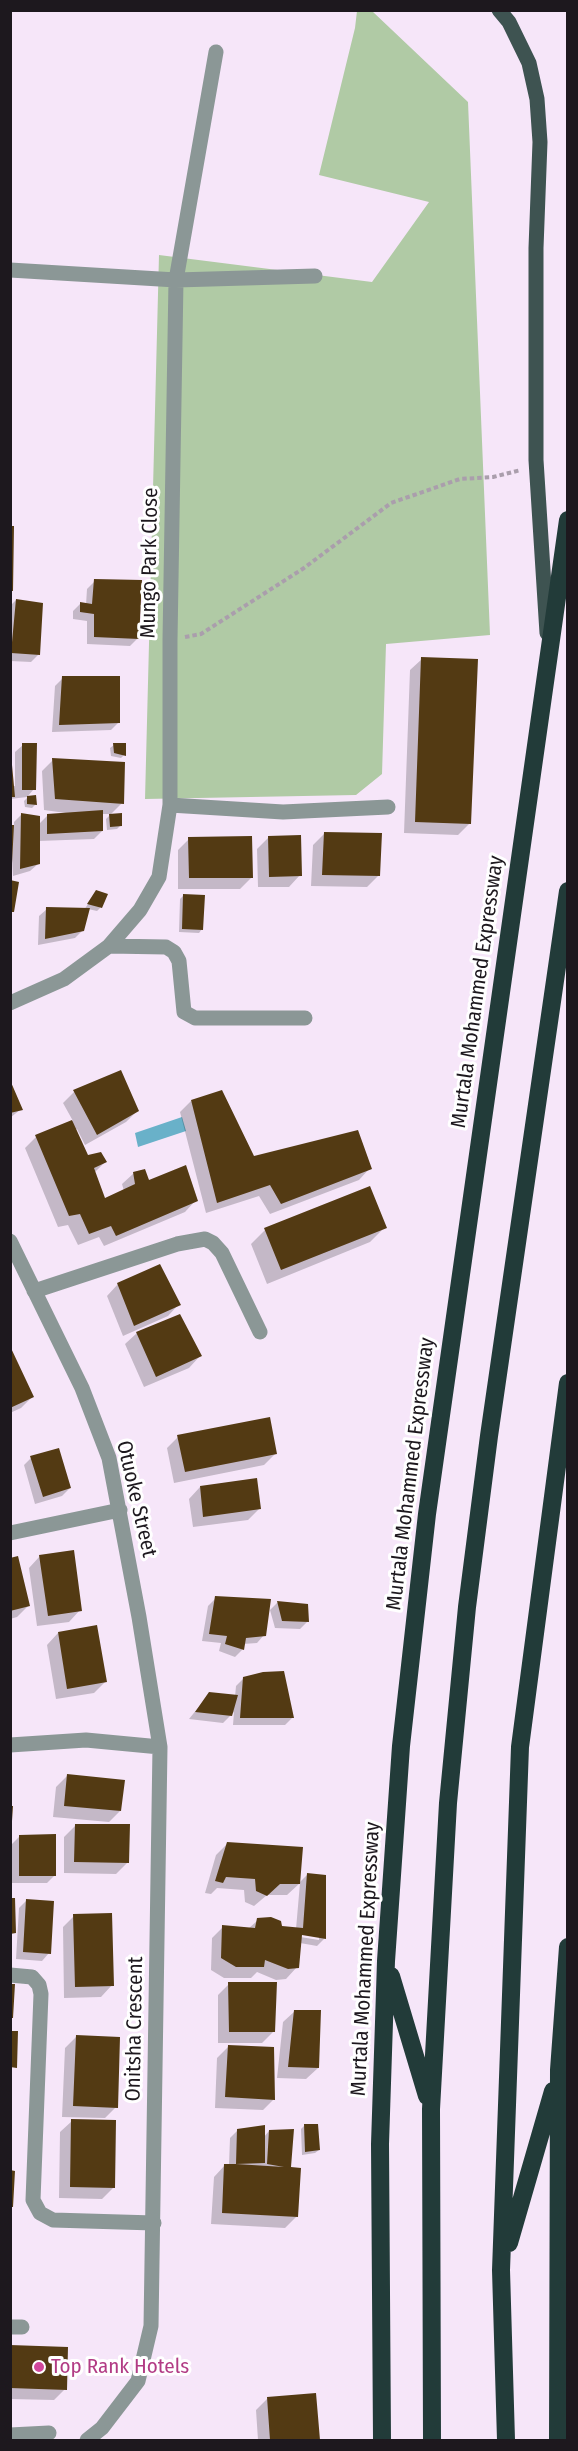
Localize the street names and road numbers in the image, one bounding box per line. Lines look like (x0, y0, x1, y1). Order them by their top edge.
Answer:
street label: Mungo Park Close (136, 487, 164, 639)
street label: Murtala Mohammed Expressway (446, 854, 510, 1130)
street label: Murtala Mohammed Expressway (382, 1336, 440, 1612)
street label: Otuoke Street (110, 1438, 162, 1560)
street label: Murtala Mohammed Expressway (346, 1821, 386, 2097)
street label: Onitsha Crescent (121, 1956, 149, 2102)

